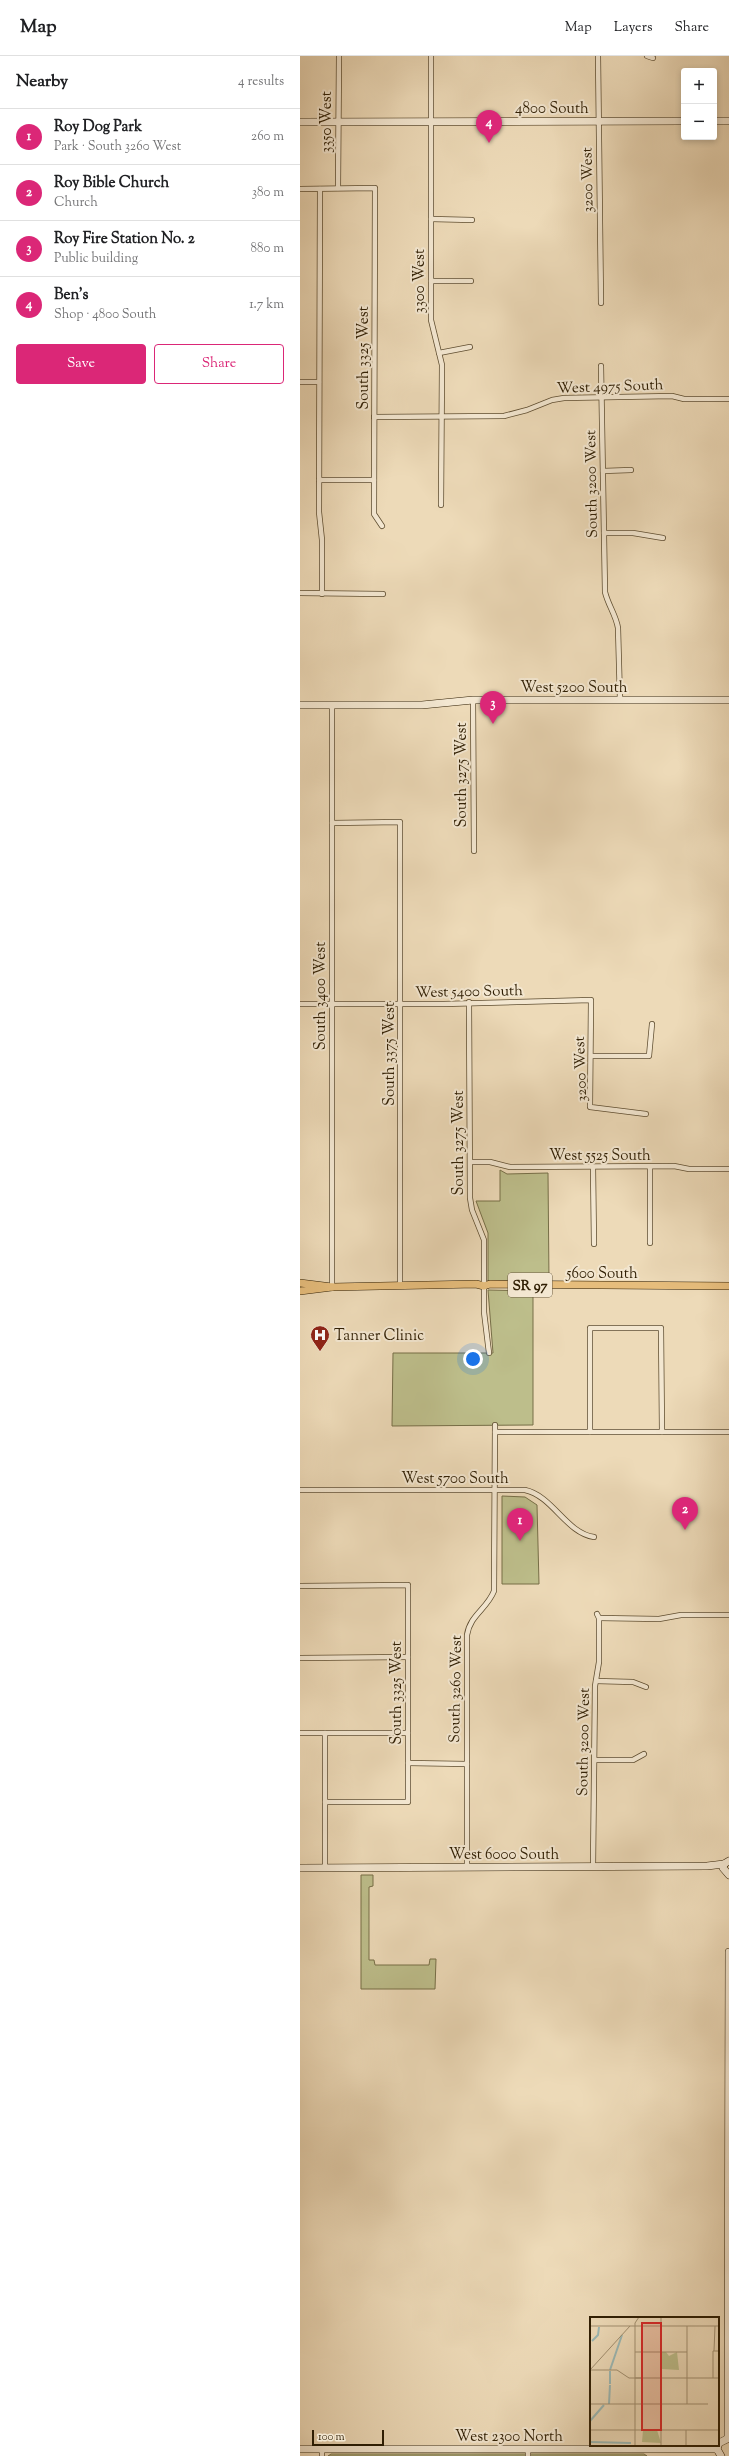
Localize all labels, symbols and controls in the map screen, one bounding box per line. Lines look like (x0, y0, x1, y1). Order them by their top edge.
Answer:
text: Map (20, 14, 57, 41)
text: Map (565, 18, 592, 38)
text: Layers (614, 18, 652, 38)
text: Share (674, 18, 709, 38)
map controls (681, 68, 717, 140)
button: + (681, 68, 717, 104)
text: Nearby (16, 70, 68, 94)
text: 4 results (238, 73, 284, 91)
street label: 3350 West (317, 91, 338, 153)
street label: 4800 South (515, 99, 589, 120)
button: − (681, 104, 717, 140)
pin: 4 (476, 110, 502, 143)
text: Roy Dog Park (54, 117, 142, 138)
text: 1 (27, 128, 31, 146)
text: 260 m (251, 128, 284, 146)
text: Park · South 3260 West (54, 138, 181, 156)
street label: 3200 West (577, 147, 600, 213)
text: Roy Bible Church (54, 173, 169, 194)
text: 2 (26, 184, 32, 202)
text: 380 m (252, 184, 284, 202)
text: Church (54, 194, 98, 212)
text: Roy Fire Station No. 2 (54, 229, 195, 250)
text: 3 (26, 240, 32, 258)
text: 880 m (251, 240, 284, 258)
street label: 3300 West (410, 249, 431, 313)
text: Public building (54, 250, 138, 268)
text: Ben's (54, 285, 88, 306)
text: 4 (26, 296, 32, 314)
text: 1.7 km (249, 296, 284, 314)
text: Shop · 4800 South (54, 306, 156, 324)
street label: South 3325 West (354, 306, 375, 410)
button: Save (16, 344, 146, 384)
button: Share (154, 344, 284, 384)
street label: West 4975 South (556, 375, 664, 400)
street label: South 3200 West (581, 430, 604, 538)
street label: West 5200 South (520, 678, 628, 699)
pin: 3 (480, 691, 506, 724)
street label: South 3275 West (452, 722, 473, 828)
street label: South 3400 West (311, 942, 332, 1050)
street label: West 5400 South (415, 981, 523, 1004)
street label: South 3375 West (380, 1002, 401, 1106)
street label: 3200 West (570, 1036, 593, 1102)
street label: South 3275 West (449, 1090, 470, 1196)
street label: West 5525 South (549, 1146, 651, 1167)
street label: 5600 South (565, 1264, 638, 1285)
road number: SR 97 (508, 1273, 552, 1297)
hospital icon: Tanner Clinic (309, 1324, 331, 1352)
place label: Tanner Clinic (334, 1326, 424, 1347)
your location (463, 1349, 483, 1369)
street label: West 5700 South (401, 1469, 509, 1490)
pin: 2 (672, 1497, 698, 1530)
pin: 1 (507, 1508, 533, 1541)
street label: South 3260 West (445, 1635, 468, 1743)
street label: South 3325 West (387, 1641, 408, 1745)
street label: South 3200 West (573, 1688, 596, 1796)
street label: West 6000 South (449, 1845, 559, 1866)
inset map (590, 2317, 719, 2446)
street label: West 2300 North (455, 2427, 563, 2448)
scale bar (312, 2428, 384, 2447)
text: 100 m (318, 2429, 345, 2445)

